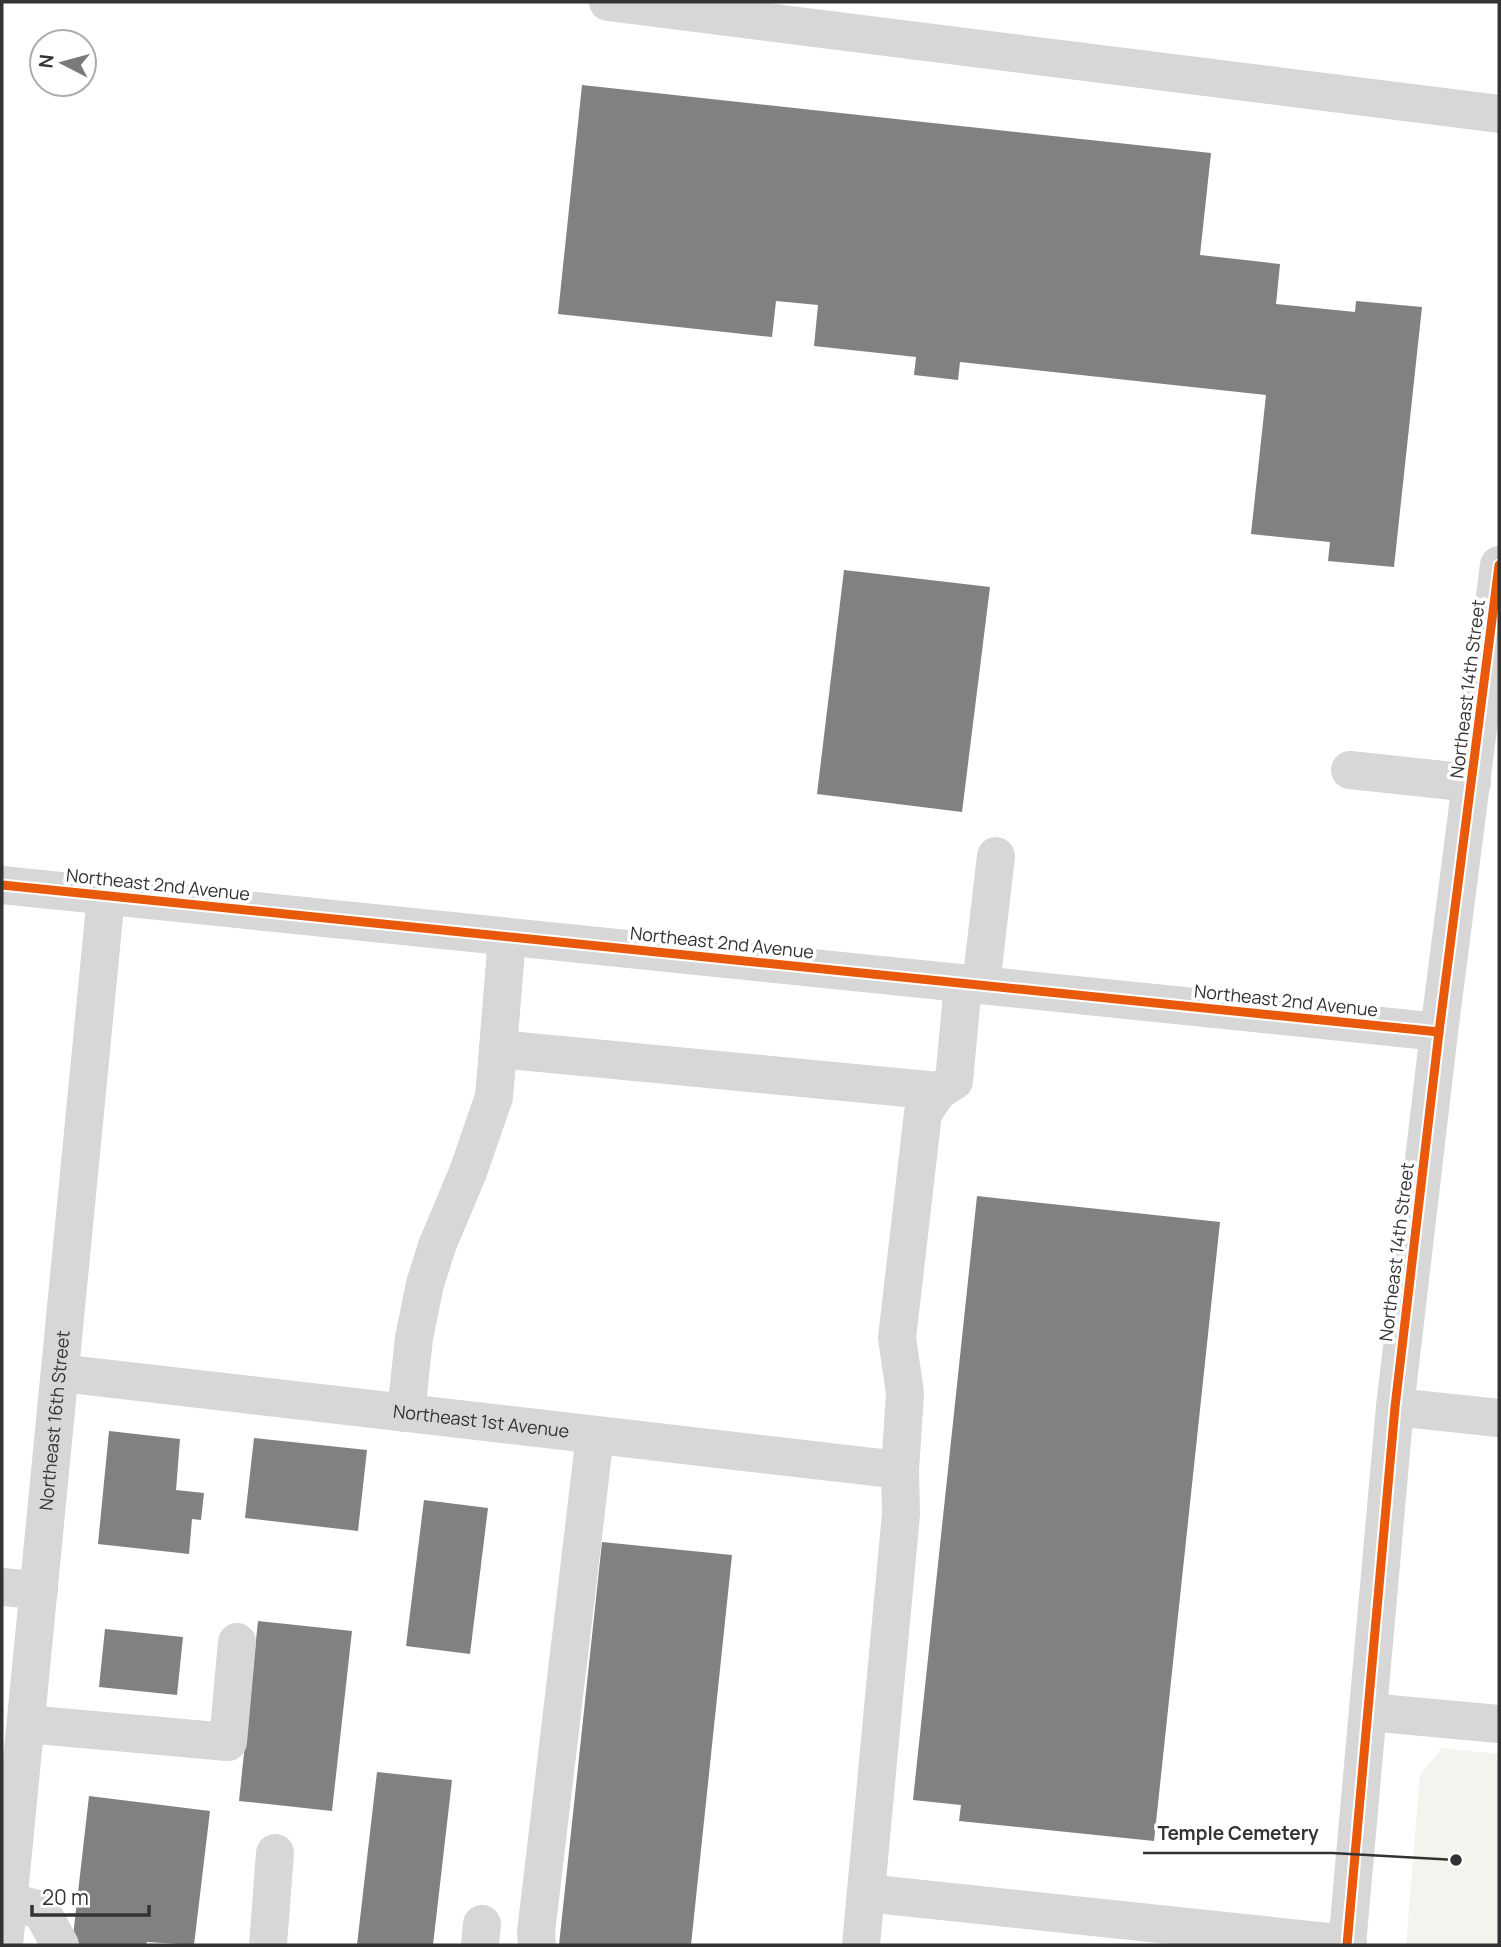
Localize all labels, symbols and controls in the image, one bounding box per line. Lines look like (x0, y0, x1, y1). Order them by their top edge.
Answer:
north arrow (28, 28, 98, 98)
text: N (32, 53, 60, 69)
street label: Northeast 14th Street (1444, 598, 1490, 780)
street label: Northeast 2nd Avenue (65, 862, 251, 906)
street label: Northeast 2nd Avenue (629, 920, 815, 964)
street label: Northeast 2nd Avenue (1193, 978, 1379, 1022)
street label: Northeast 14th Street (1373, 1161, 1419, 1343)
street label: Northeast 16th Street (33, 1329, 75, 1511)
street label: Northeast 1st Avenue (392, 1399, 571, 1443)
callout: Temple Cemetery (1143, 1813, 1332, 1853)
text: Temple Cemetery (1157, 1820, 1319, 1846)
scale bar (32, 1874, 149, 1918)
text: 20 m (42, 1883, 89, 1911)

